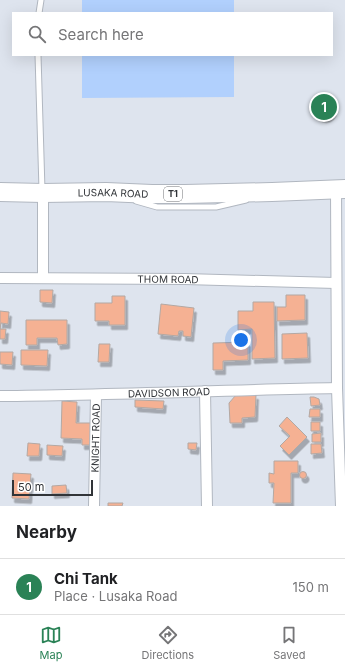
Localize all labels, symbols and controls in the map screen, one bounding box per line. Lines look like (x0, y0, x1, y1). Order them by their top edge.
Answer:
search box (12, 12, 333, 56)
icon: search (26, 23, 48, 45)
text: Search here (58, 25, 144, 44)
pin: 1 (311, 92, 337, 122)
street label: LUSAKA ROAD (78, 186, 149, 200)
road number: T1 (164, 187, 182, 201)
street label: THOM ROAD (137, 273, 199, 285)
your location (231, 330, 251, 350)
street label: DAVIDSON ROAD (128, 385, 210, 400)
street label: KNIGHT ROAD (89, 403, 102, 473)
scale bar (12, 478, 93, 497)
text: 50 m (18, 480, 44, 494)
text: Nearby (16, 522, 77, 542)
text: Chi Tank (54, 569, 118, 588)
text: 1 (26, 579, 32, 595)
text: 150 m (293, 579, 329, 595)
text: Place · Lusaka Road (54, 588, 177, 604)
tab: Map (40, 624, 62, 662)
tab: Directions (142, 624, 194, 662)
tab: Saved (273, 624, 305, 662)

